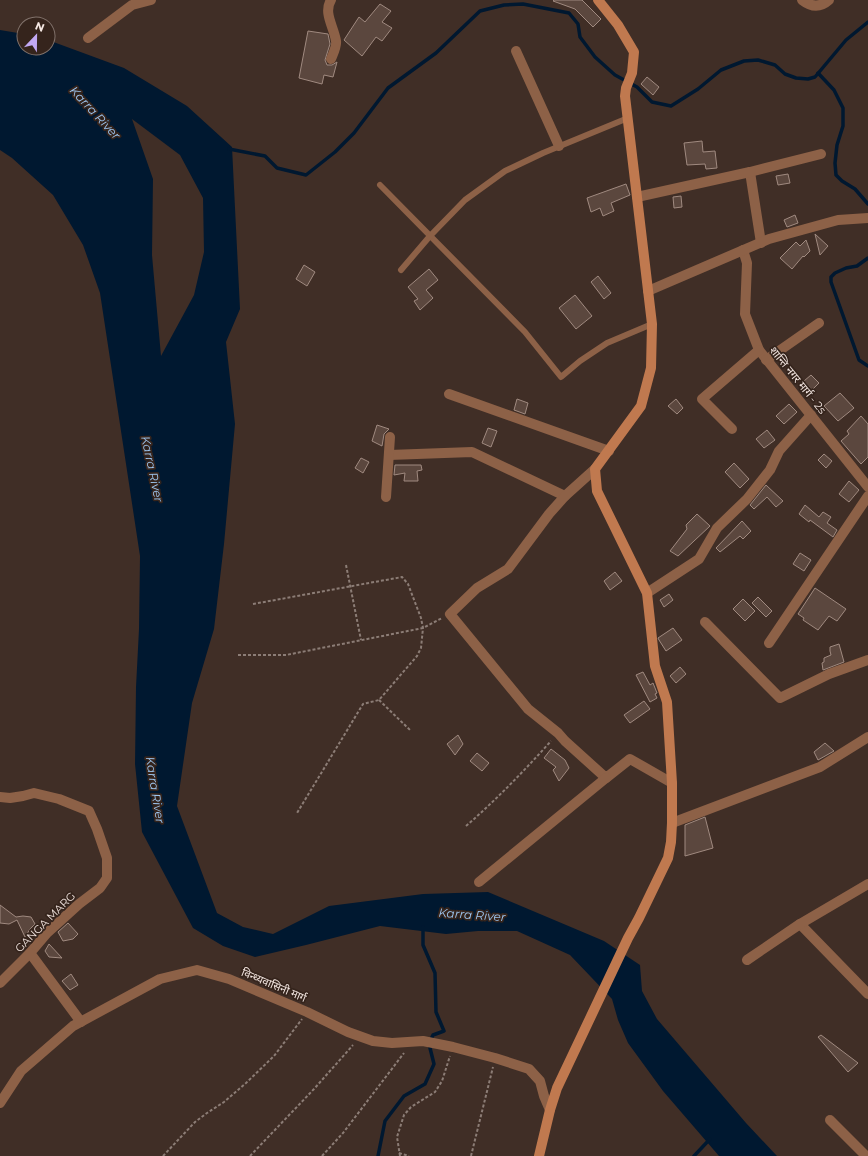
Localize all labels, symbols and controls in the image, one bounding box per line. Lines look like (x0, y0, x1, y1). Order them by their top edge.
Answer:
north arrow (16, 16, 56, 56)
text: N (33, 19, 46, 35)
water label: Karra River (67, 83, 124, 143)
street label: शान्ति नगर मार्ग - 2s (767, 343, 830, 417)
water label: Karra River (138, 434, 167, 504)
water label: Karra River (143, 755, 168, 825)
street label: GANGA MARG (12, 889, 78, 955)
water label: Karra River (438, 905, 506, 924)
street label: विन्ध्यवासिनी मार्ग (239, 965, 310, 1005)

